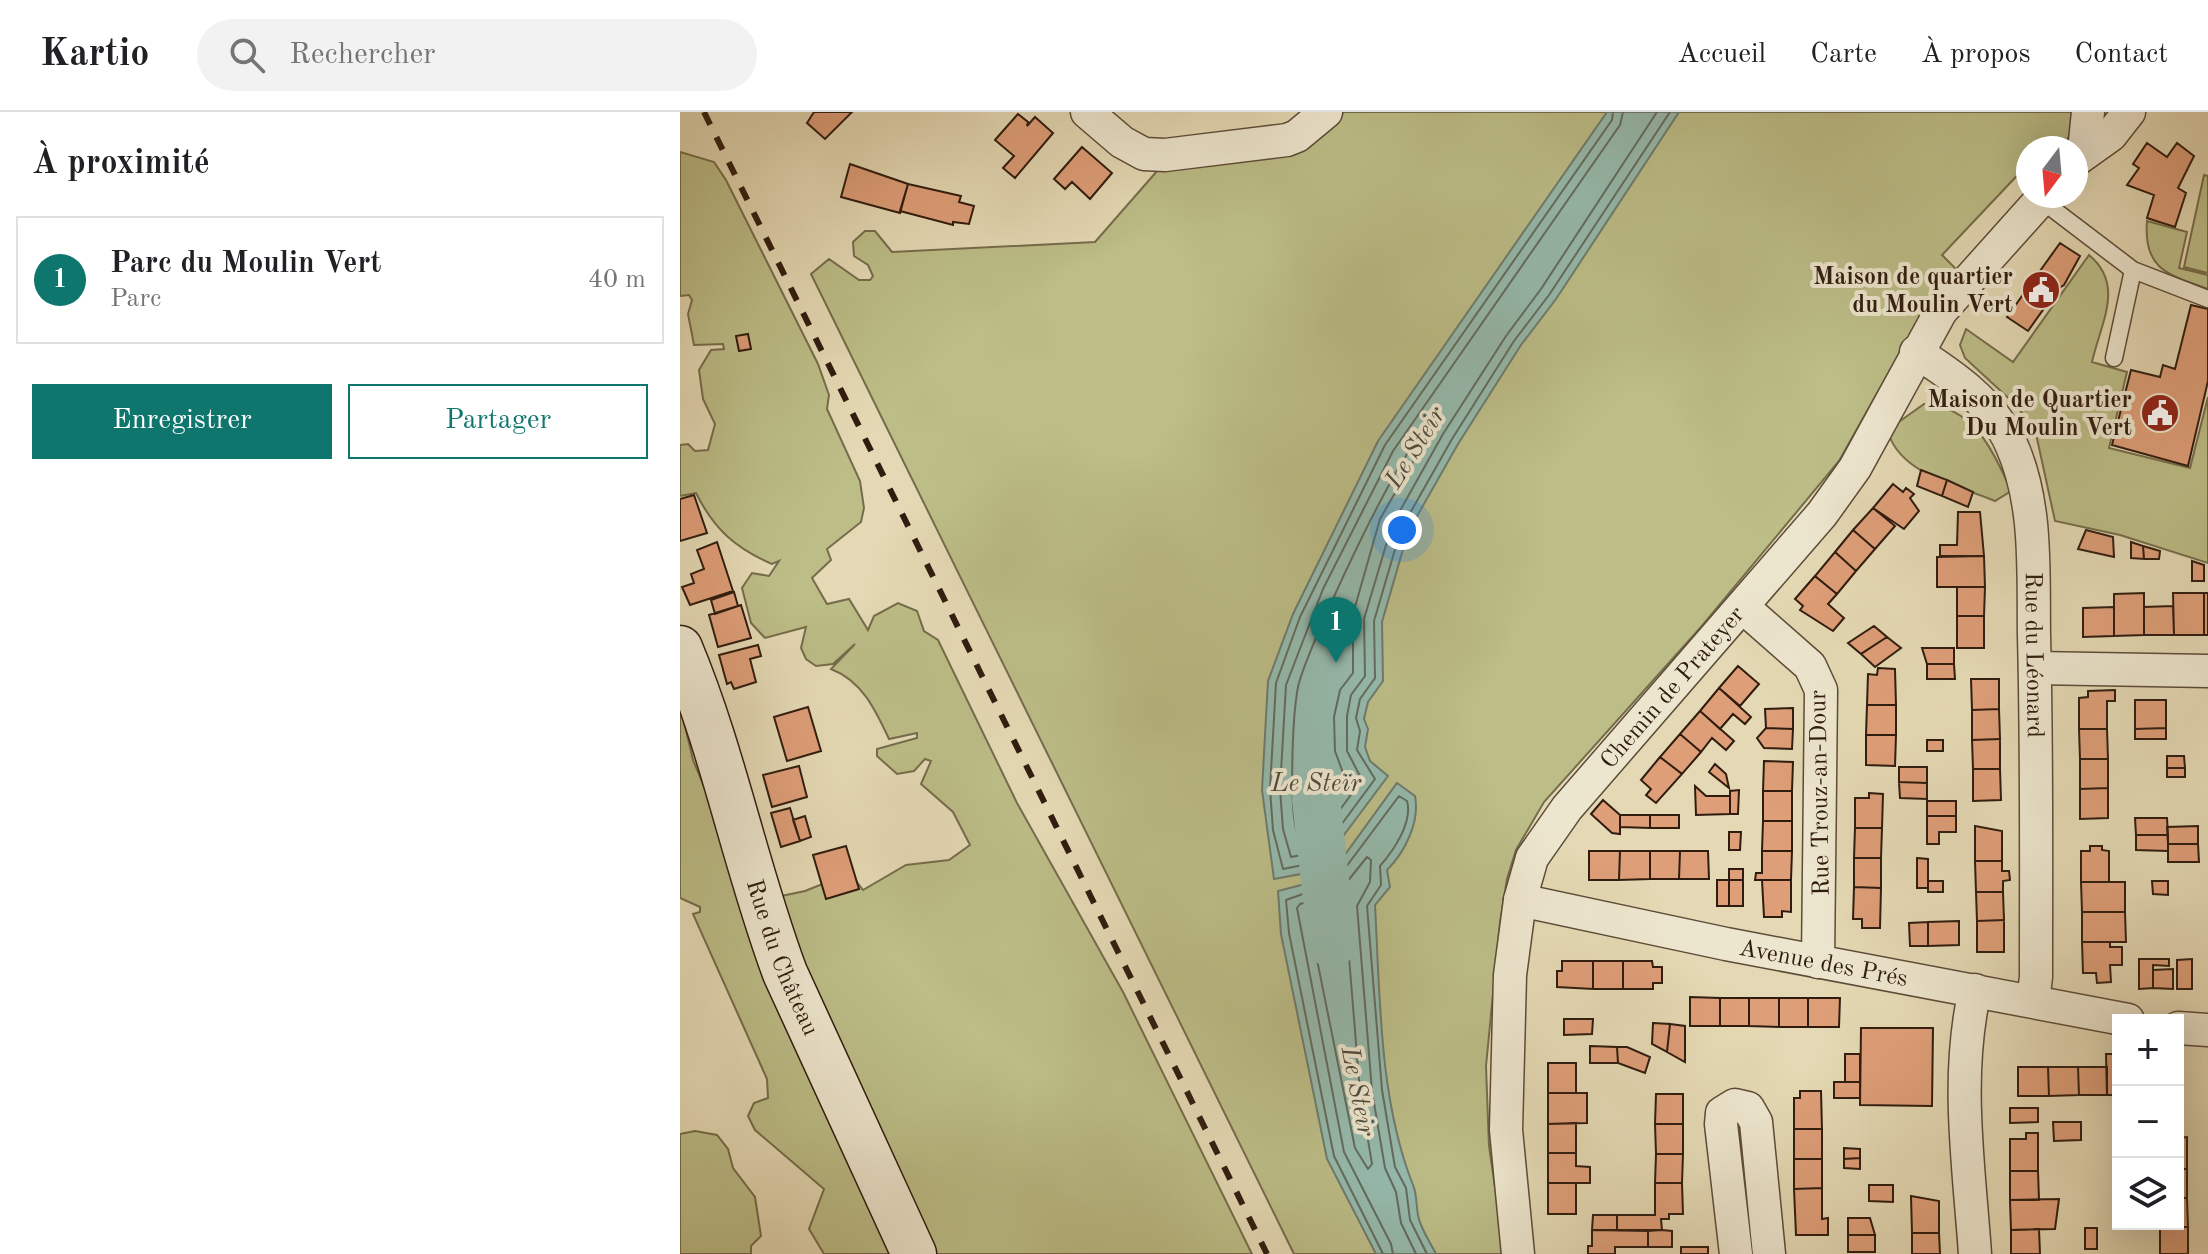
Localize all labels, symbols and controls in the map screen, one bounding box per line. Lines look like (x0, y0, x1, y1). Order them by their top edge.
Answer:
search box (197, 19, 757, 91)
icon: search (225, 33, 269, 77)
text: Kartio (40, 36, 149, 74)
text: Rechercher (289, 40, 436, 70)
text: Accueil (1677, 41, 1766, 69)
text: Carte (1810, 41, 1877, 69)
text: À propos (1921, 41, 2031, 69)
text: Contact (2075, 41, 2168, 69)
north arrow (2016, 136, 2088, 208)
text: À proximité (32, 147, 210, 181)
text: Parc du Moulin Vert (110, 249, 381, 279)
place label: Maison de quartier du Moulin Vert (1813, 266, 2013, 318)
text: 1 (52, 267, 68, 293)
text: 40 m (588, 267, 646, 293)
public building icon: Maison de quartier du Moulin Vert (2020, 269, 2062, 311)
text: Parc (110, 286, 161, 312)
button: Enregistrer (32, 384, 332, 459)
button: Partager (348, 384, 648, 459)
place label: Maison de Quartier Du Moulin Vert (1927, 389, 2132, 441)
public building icon: Maison de Quartier Du Moulin Vert (2139, 392, 2181, 434)
water label: Le Steir (1380, 402, 1451, 494)
your location (1382, 510, 1422, 550)
street label: Rue du Léonard (2020, 572, 2046, 738)
pin: 1 (1310, 597, 1362, 663)
street label: Chemin de Prateyer (1597, 603, 1750, 774)
street label: Rue Trouz-an-Dour (1807, 690, 1835, 896)
water label: Le Steïr (1270, 771, 1362, 797)
street label: Rue du Château (741, 877, 822, 1040)
street label: Avenue des Prés (1737, 937, 1910, 992)
map controls (2112, 1014, 2184, 1230)
button: + (2112, 1014, 2184, 1086)
water label: Le Steir (1335, 1043, 1379, 1139)
button: − (2112, 1086, 2184, 1158)
button: layers (2112, 1158, 2184, 1230)

